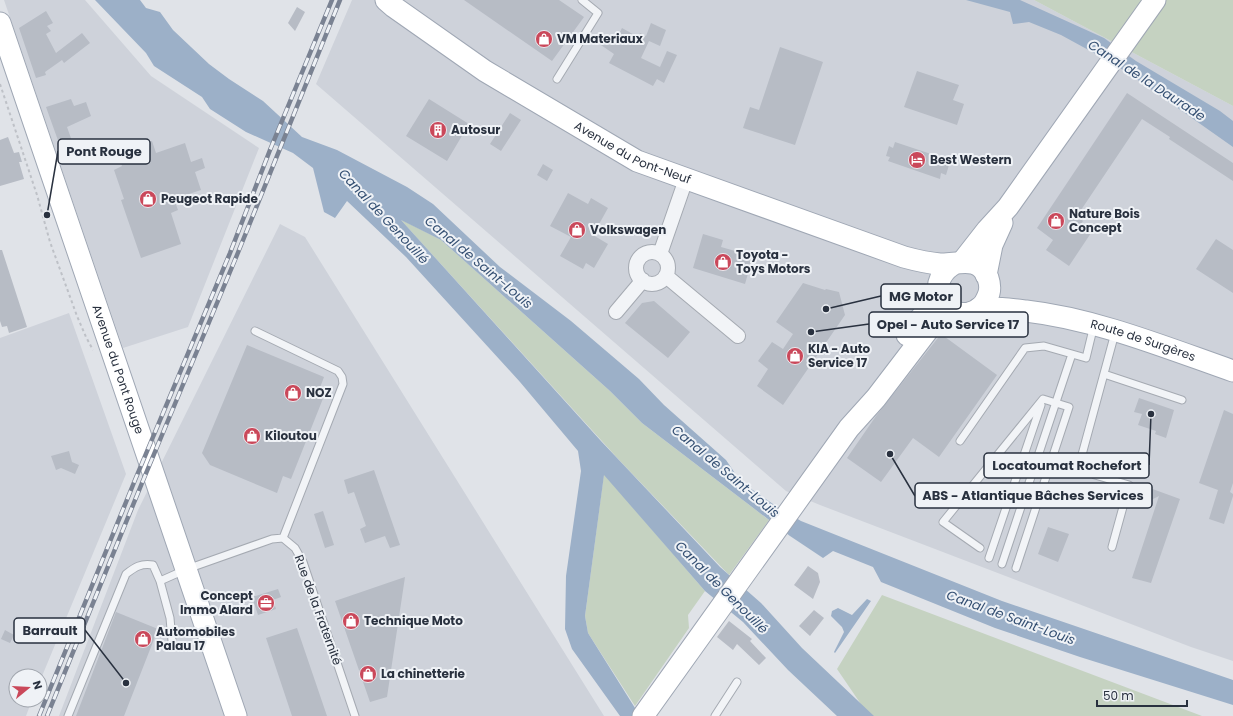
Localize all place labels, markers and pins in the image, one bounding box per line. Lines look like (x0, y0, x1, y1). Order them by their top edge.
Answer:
shop icon: VM Materiaux (534, 29, 554, 49)
place label: VM Materiaux (557, 30, 644, 47)
building icon: Autosur (428, 120, 448, 140)
place label: Autosur (451, 121, 500, 138)
callout: Pont Rouge (58, 139, 150, 164)
hotel icon: Best Western (907, 150, 927, 170)
place label: Best Western (930, 151, 1012, 168)
shop icon: Peugeot Rapide (138, 189, 158, 209)
place label: Peugeot Rapide (161, 190, 258, 207)
place label: Nature Bois Concept (1069, 205, 1140, 236)
shop icon: Nature Bois Concept (1046, 211, 1066, 231)
shop icon: Volkswagen (567, 220, 587, 240)
place label: Volkswagen (590, 221, 666, 238)
place label: Toyota - Toys Motors (736, 246, 811, 277)
shop icon: Toyota - Toys Motors (713, 252, 733, 272)
callout: MG Motor (881, 284, 961, 309)
callout: Opel - Auto Service 17 (869, 312, 1028, 337)
place label: KIA - Auto Service 17 (808, 340, 871, 371)
shop icon: KIA - Auto Service 17 (785, 346, 805, 366)
shop icon: NOZ (283, 383, 303, 403)
place label: NOZ (306, 384, 332, 401)
shop icon: Kiloutou (242, 426, 262, 446)
place label: Kiloutou (265, 427, 317, 444)
callout: Locatoumat Rochefort (984, 453, 1149, 478)
callout: ABS - Atlantique Bâches Services (915, 483, 1152, 508)
place label: Concept Immo Alard (180, 587, 253, 618)
office icon: Concept Immo Alard (256, 593, 276, 613)
shop icon: Technique Moto (341, 611, 361, 631)
place label: Technique Moto (364, 612, 463, 629)
callout: Barrault (14, 618, 85, 643)
place label: Automobiles Palau 17 (156, 623, 235, 654)
shop icon: Automobiles Palau 17 (133, 629, 153, 649)
shop icon: La chinetterie (358, 664, 378, 684)
place label: La chinetterie (381, 665, 466, 682)

